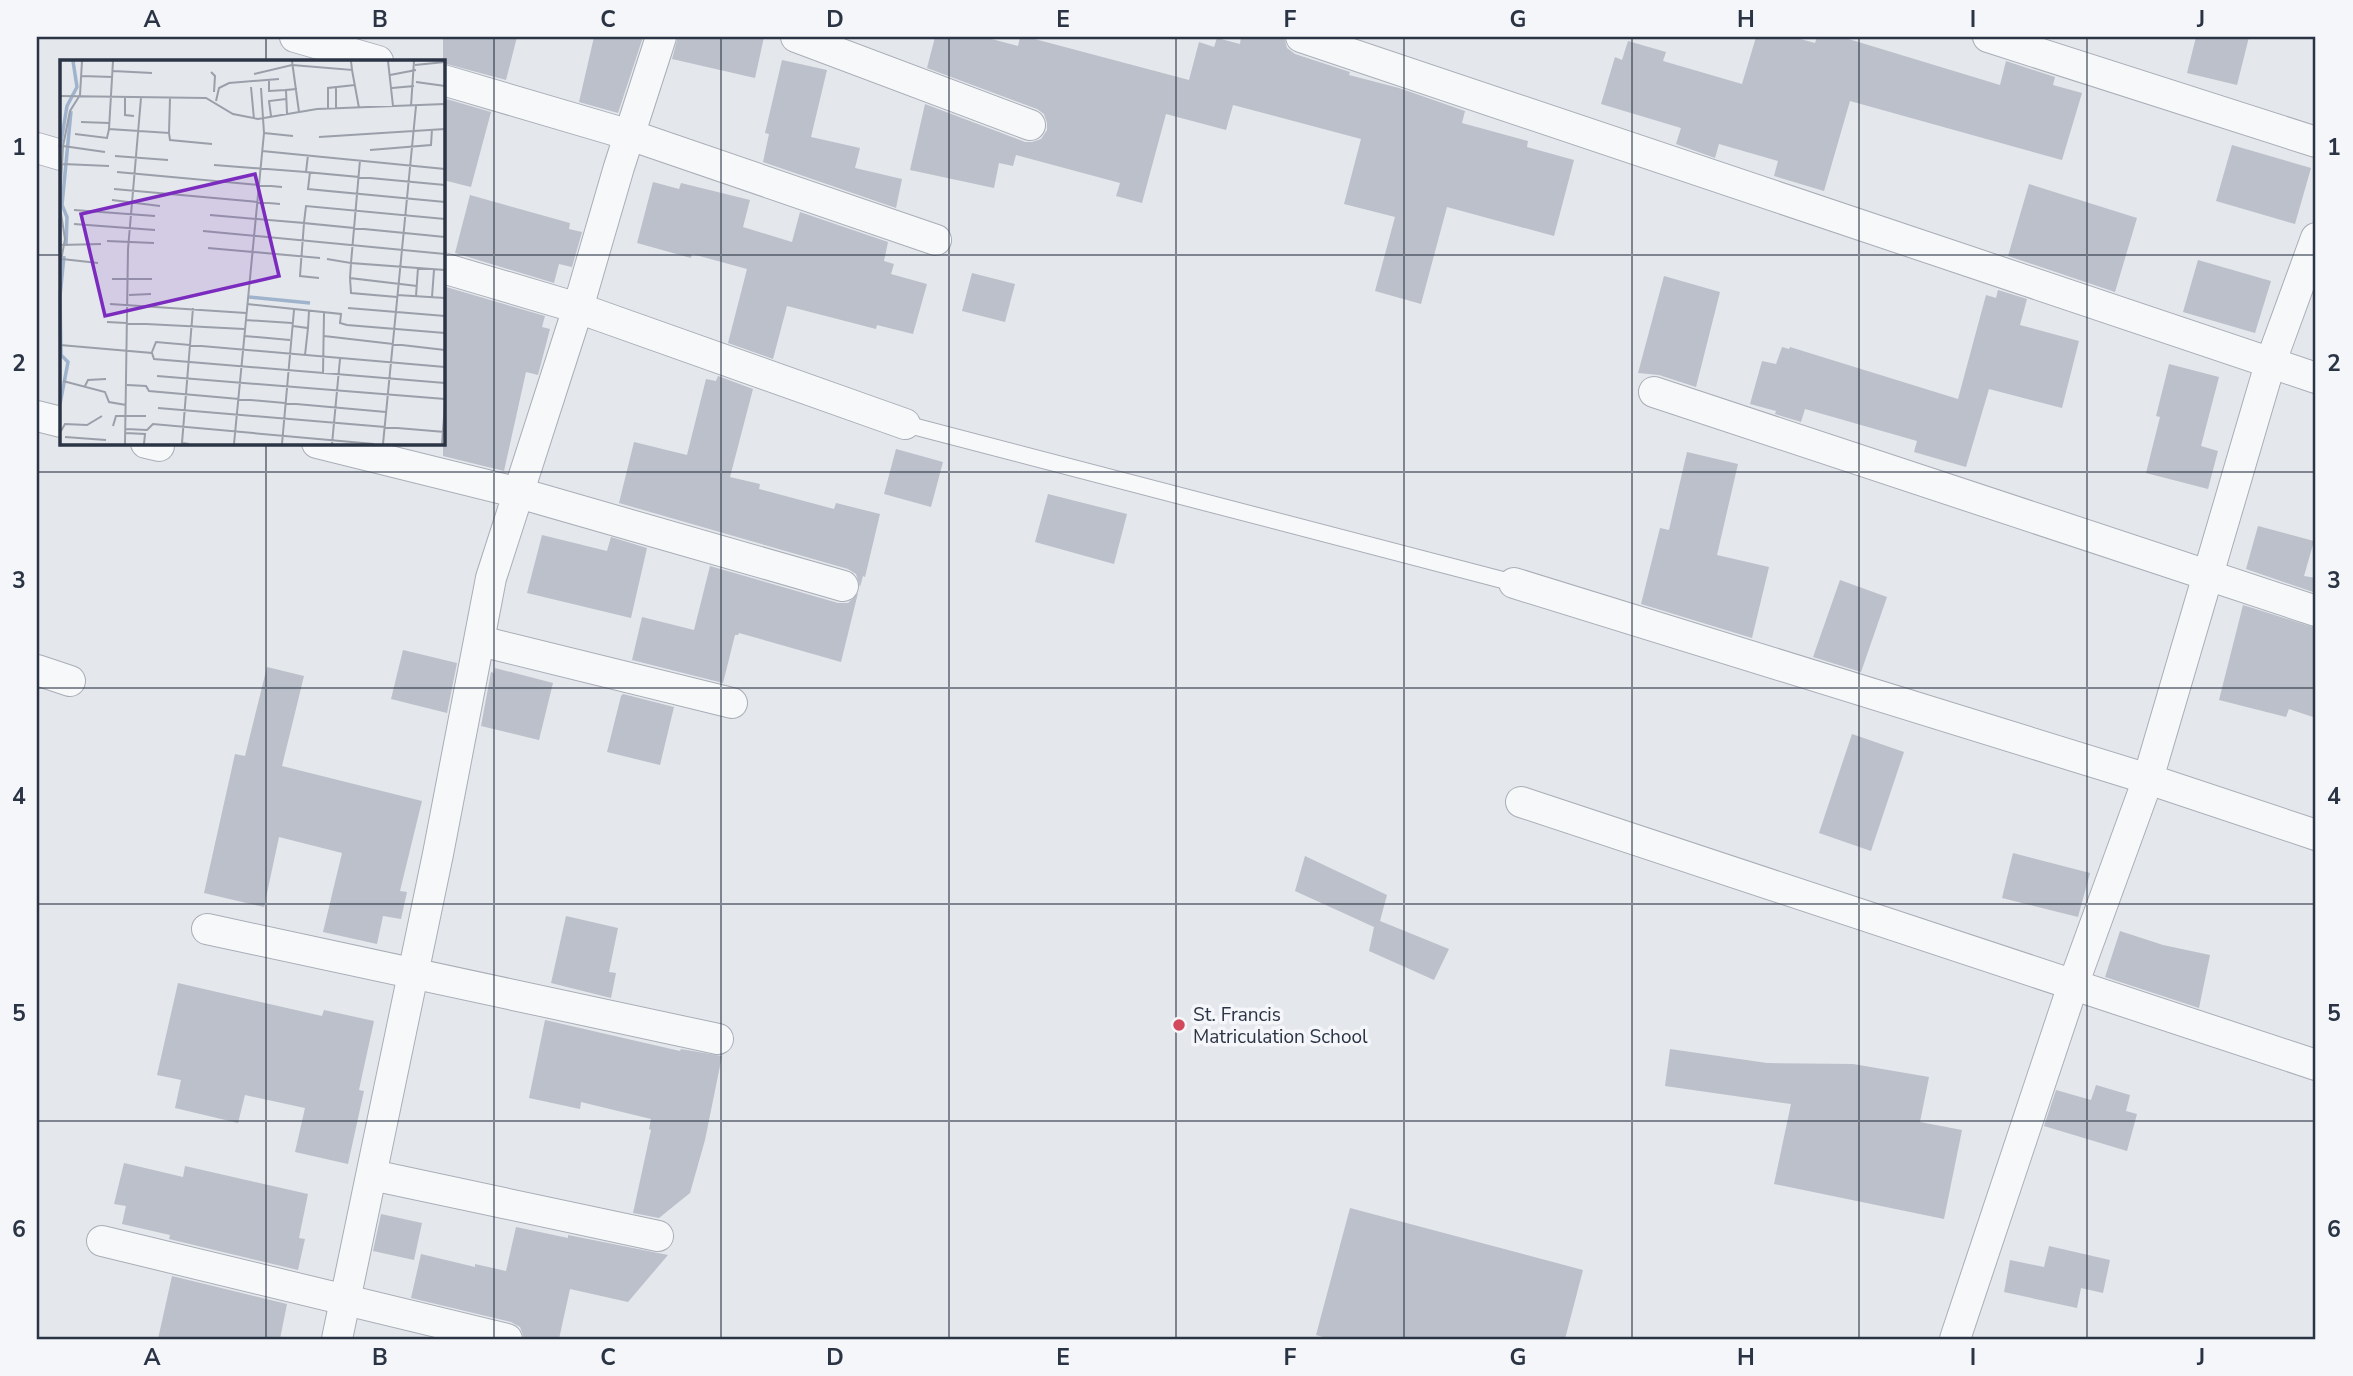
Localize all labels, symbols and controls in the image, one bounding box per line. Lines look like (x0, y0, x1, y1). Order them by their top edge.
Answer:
text: A (143, 4, 161, 35)
text: B (372, 4, 388, 35)
text: C (600, 4, 616, 35)
text: D (826, 4, 844, 35)
text: E (1056, 4, 1070, 35)
text: F (1284, 4, 1297, 35)
text: G (1510, 4, 1526, 35)
text: H (1737, 4, 1755, 35)
text: I (1970, 4, 1976, 35)
text: J (2196, 4, 2205, 35)
inset map (60, 60, 444, 444)
text: 1 (12, 132, 26, 163)
text: 1 (2327, 132, 2341, 163)
text: 2 (12, 348, 26, 379)
text: 2 (2327, 348, 2341, 379)
text: 3 (12, 565, 26, 596)
text: 3 (2327, 565, 2341, 596)
text: 4 (12, 781, 26, 812)
text: 4 (2327, 781, 2341, 812)
text: 5 (12, 998, 26, 1029)
text: 5 (2327, 998, 2341, 1029)
place label: St. Francis Matriculation School (1193, 1002, 1368, 1050)
marker: St. Francis Matriculation School (1171, 1017, 1187, 1033)
text: 6 (12, 1214, 26, 1245)
text: 6 (2327, 1214, 2341, 1245)
text: A (143, 1342, 161, 1373)
text: B (372, 1342, 388, 1373)
text: C (600, 1342, 616, 1373)
text: D (826, 1342, 844, 1373)
text: E (1056, 1342, 1070, 1373)
text: F (1284, 1342, 1297, 1373)
text: G (1510, 1342, 1526, 1373)
text: H (1737, 1342, 1755, 1373)
text: I (1970, 1342, 1976, 1373)
text: J (2196, 1342, 2205, 1373)

